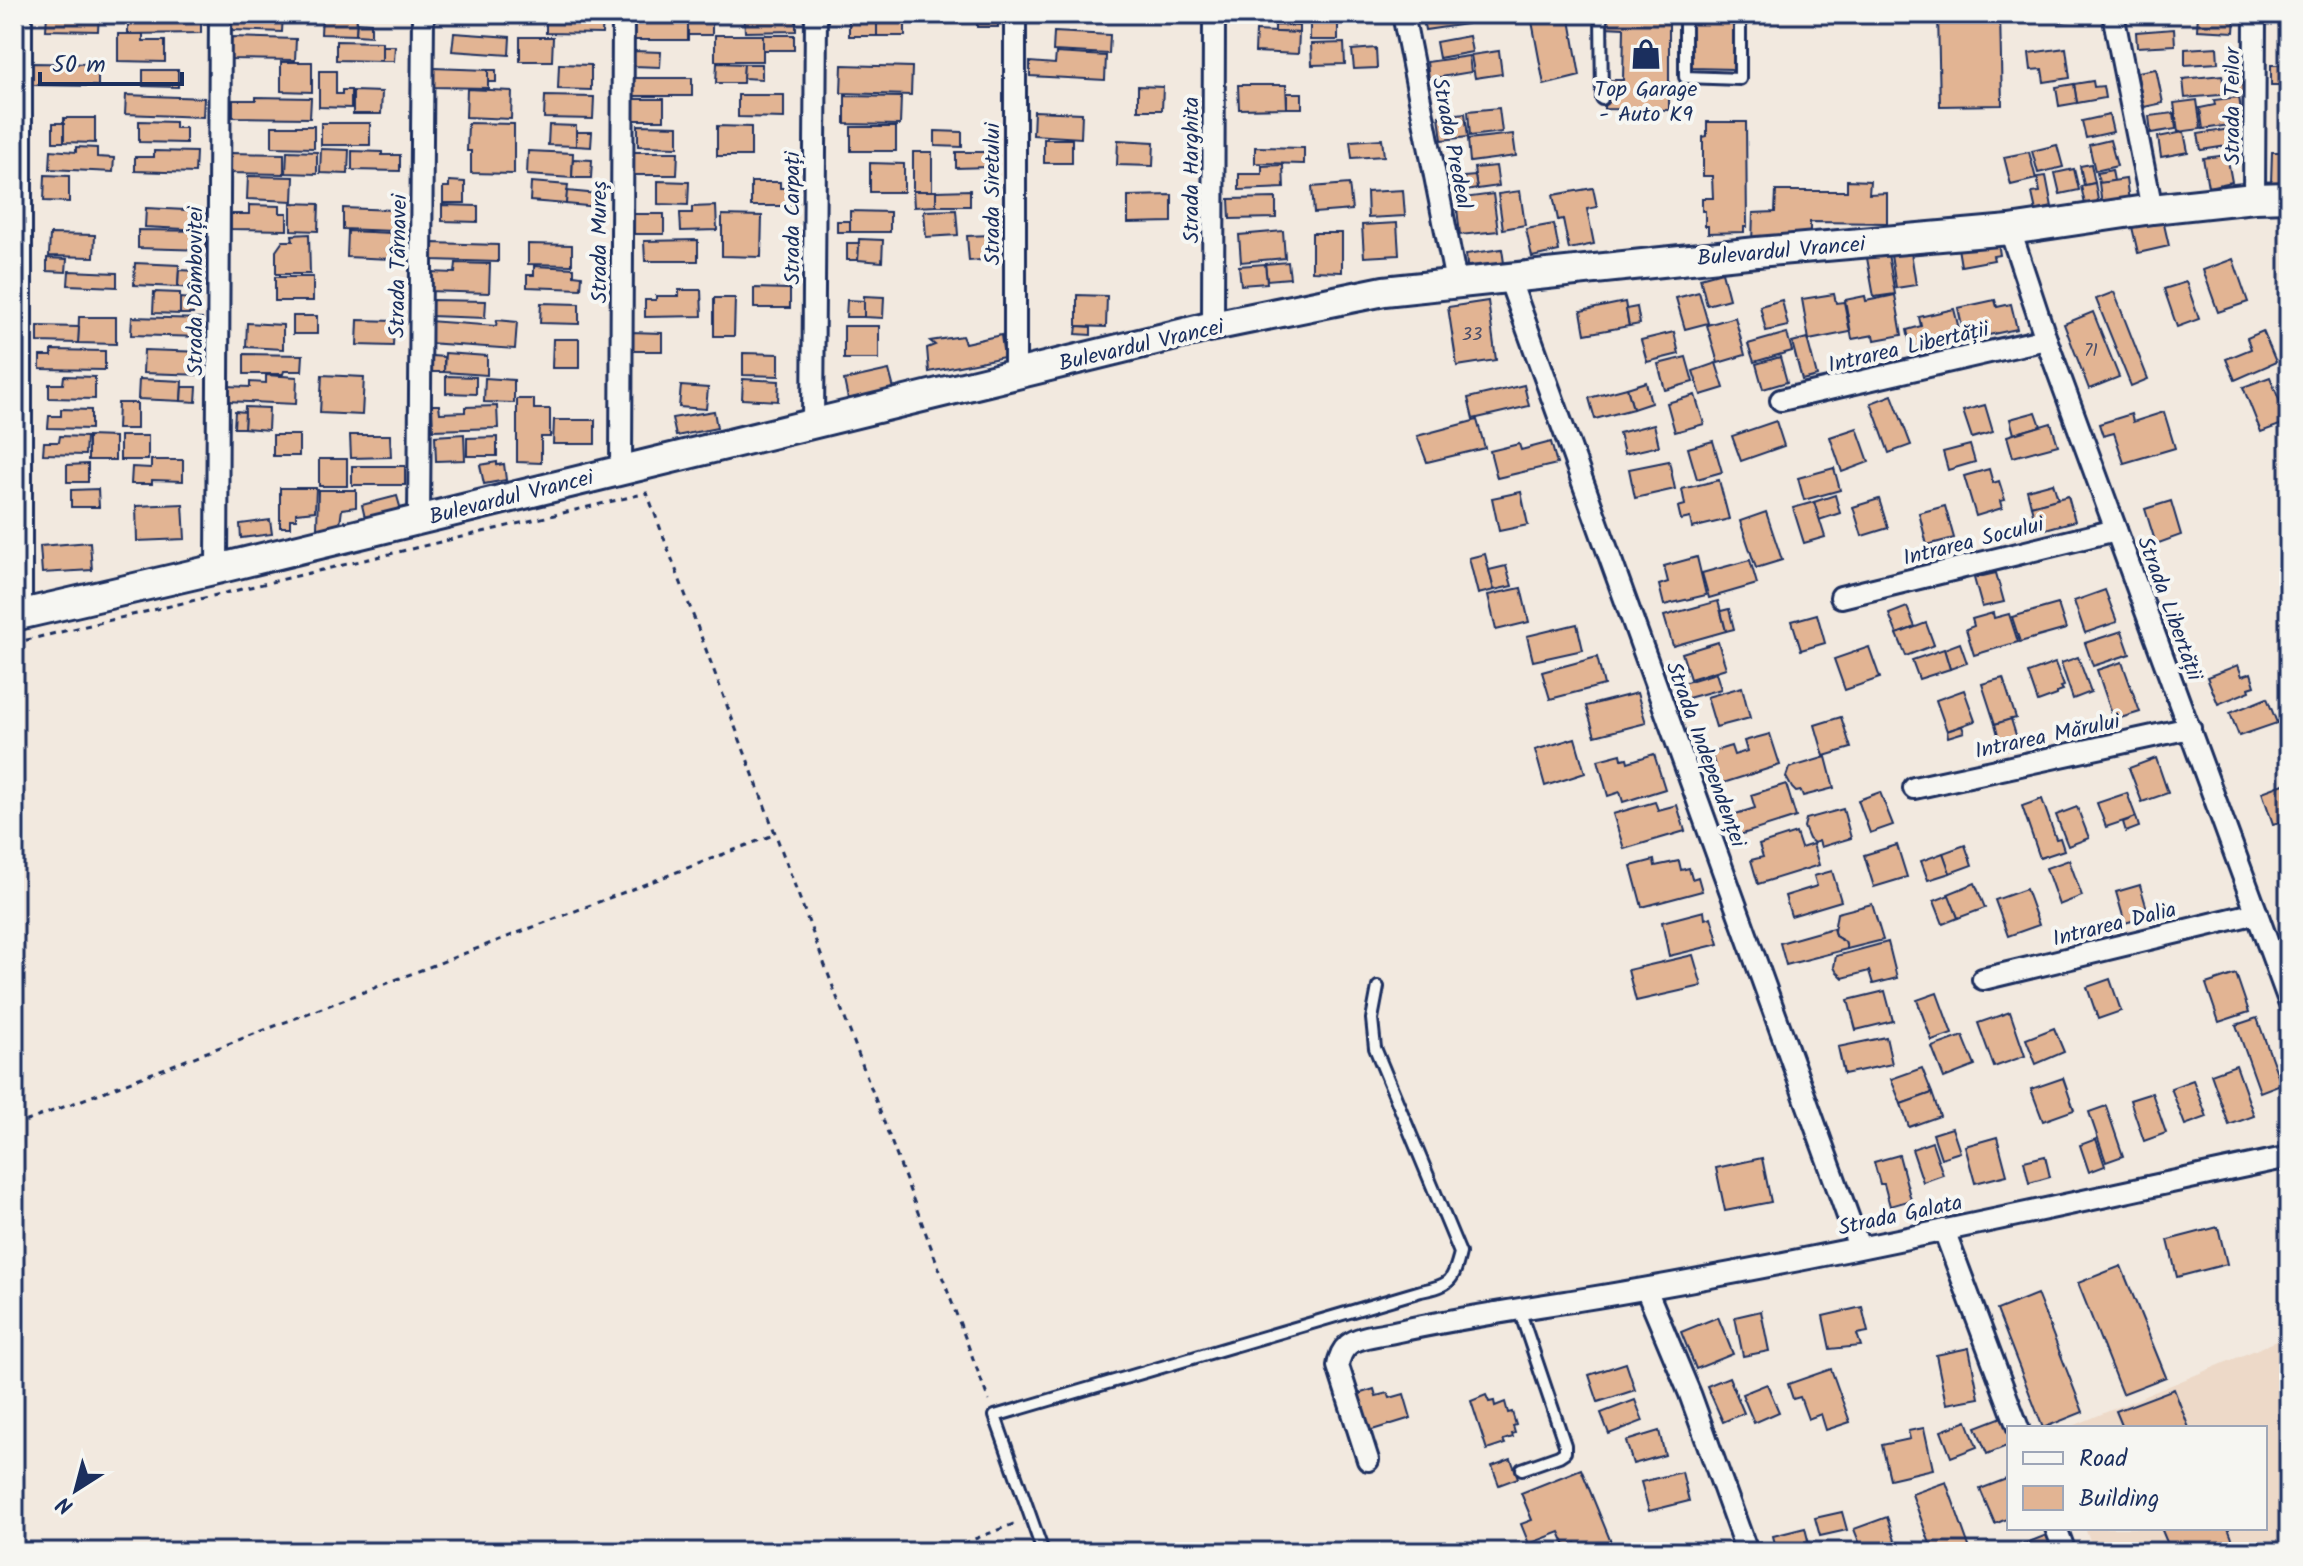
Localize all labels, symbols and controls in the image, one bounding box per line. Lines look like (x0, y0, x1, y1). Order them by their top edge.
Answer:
scale bar (40, 36, 182, 86)
shop icon: Top Garage - Auto K9 (1629, 37, 1663, 71)
text: 50 m (52, 46, 106, 85)
street label: Strada Teilor (2216, 46, 2251, 165)
place label: Top Garage - Auto K9 (1595, 73, 1697, 133)
street label: Strada Predeal (1421, 75, 1481, 213)
street label: Strada Harghita (1175, 97, 1210, 243)
street label: Strada Siretului (976, 122, 1011, 265)
street label: Strada Carpați (776, 151, 811, 284)
street label: Strada Mureș (583, 180, 618, 303)
street label: Strada Târnavei (381, 193, 418, 338)
street label: Strada Dâmboviței (179, 206, 214, 376)
street label: Bulevardul Vrancei (1696, 228, 1867, 277)
street label: Bulevardul Vrancei (1056, 310, 1228, 382)
street label: Intrarea Libertății (1825, 313, 1993, 384)
house number: 33 (1462, 321, 1482, 350)
house number: 71 (2084, 337, 2098, 366)
street label: Bulevardul Vrancei (426, 461, 598, 536)
street label: Intrarea Socului (1899, 508, 2049, 577)
street label: Strada Libertății (2126, 532, 2211, 687)
street label: Strada Independenței (1655, 657, 1755, 853)
street label: Intrarea Mărului (1972, 705, 2124, 770)
street label: Intrarea Dalia (2049, 893, 2180, 958)
street label: Strada Galata (1835, 1186, 1966, 1247)
legend (2007, 1426, 2267, 1530)
text: Road (2079, 1440, 2128, 1479)
north arrow (36, 1450, 116, 1530)
text: Building (2079, 1480, 2159, 1519)
text: N (50, 1486, 82, 1522)

